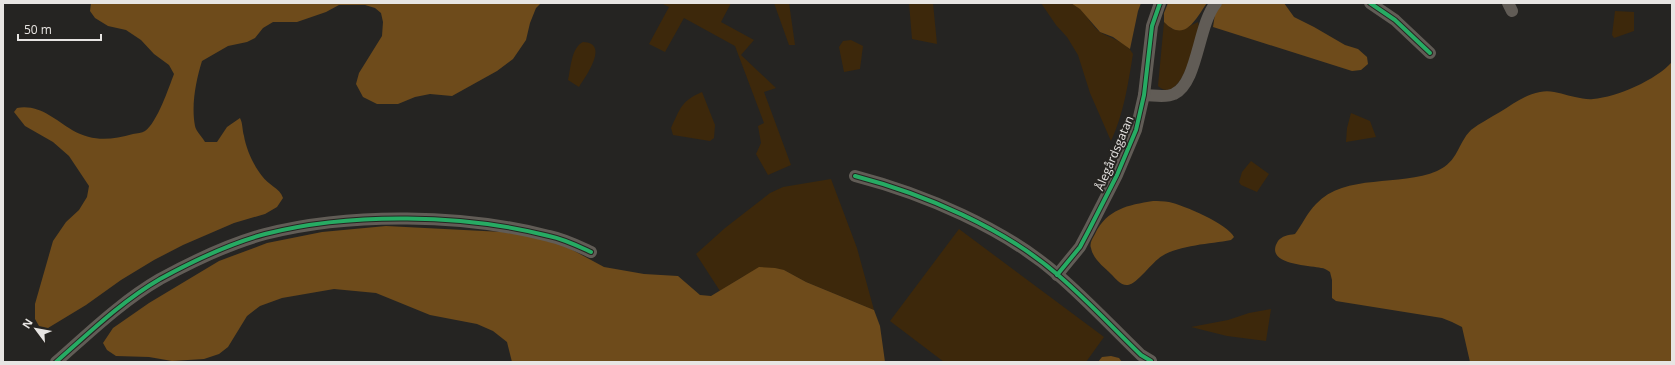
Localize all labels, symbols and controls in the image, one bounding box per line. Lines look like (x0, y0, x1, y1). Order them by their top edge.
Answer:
scale bar (18, 16, 101, 42)
text: 50 m (24, 21, 52, 38)
street label: Ålegårdsgatan (1091, 113, 1137, 193)
north arrow (16, 309, 56, 349)
text: N (18, 316, 36, 331)

